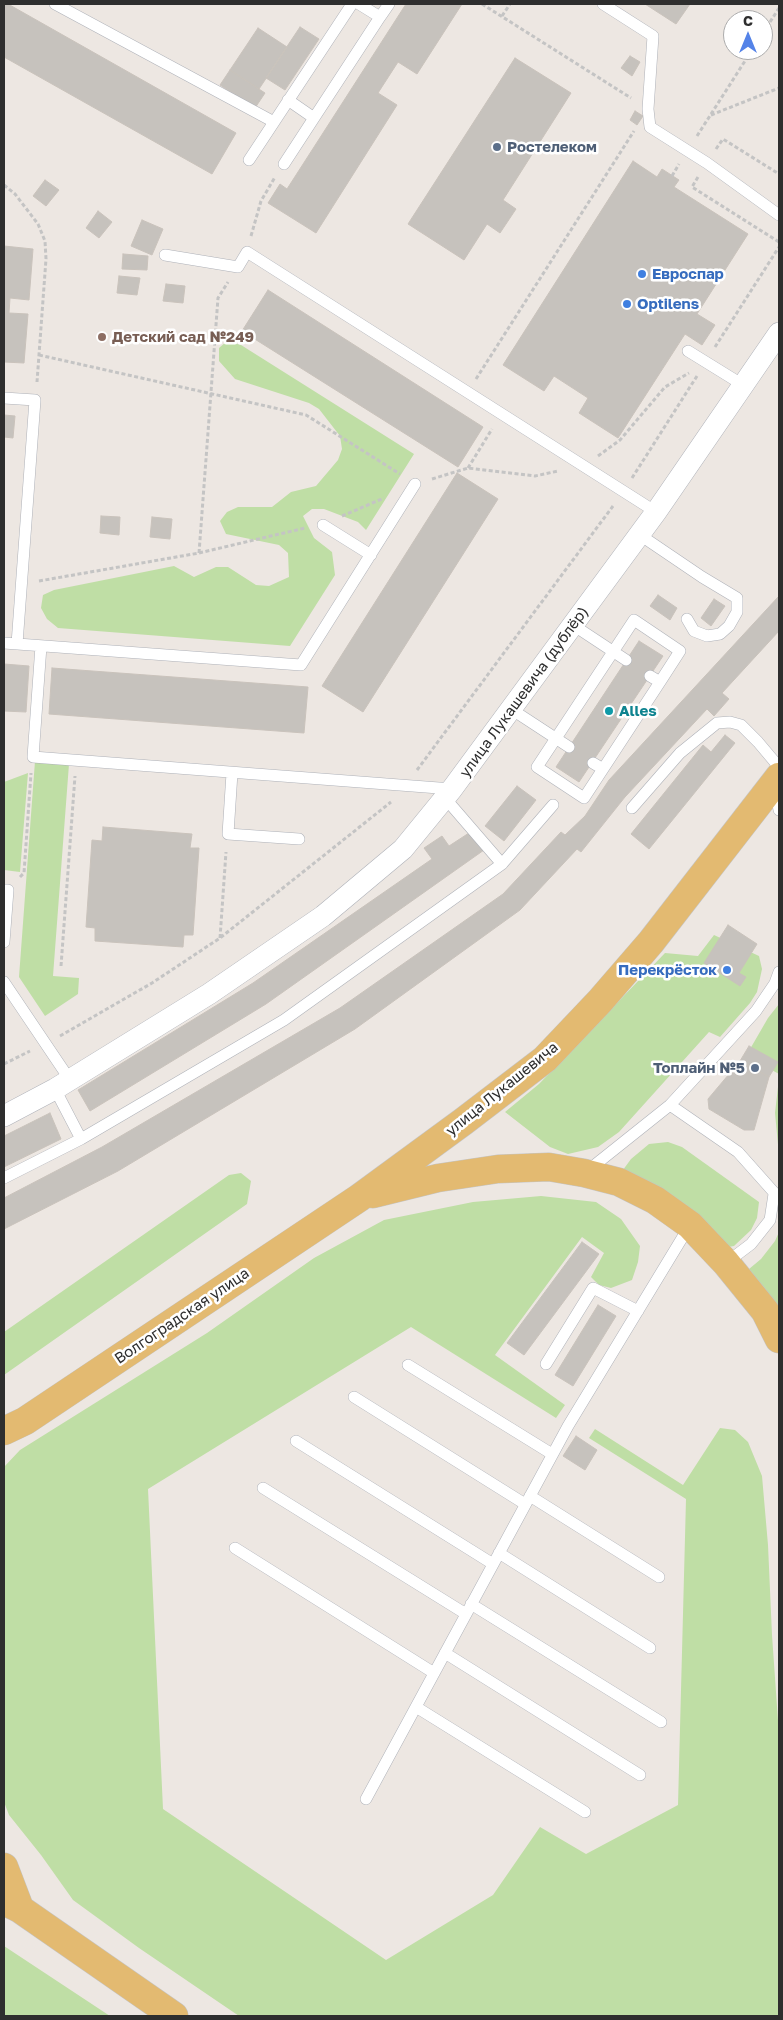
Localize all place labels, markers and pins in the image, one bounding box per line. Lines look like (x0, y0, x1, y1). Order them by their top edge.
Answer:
place label: Ростелеком (507, 138, 597, 156)
marker: Ростелеком (491, 141, 503, 153)
place label: Евроспар (652, 265, 724, 283)
marker: Евроспар (636, 268, 648, 280)
place label: Optilens (637, 295, 699, 313)
marker: Optilens (621, 298, 633, 310)
place label: Детский сад №249 (112, 328, 254, 346)
marker: Детский сад №249 (96, 331, 108, 343)
place label: Alles (619, 702, 657, 720)
marker: Alles (603, 705, 615, 717)
place label: Перекрёсток (618, 961, 717, 979)
marker: Перекрёсток (721, 964, 733, 976)
place label: Топлайн №5 (653, 1059, 745, 1077)
marker: Топлайн №5 (749, 1062, 761, 1074)

